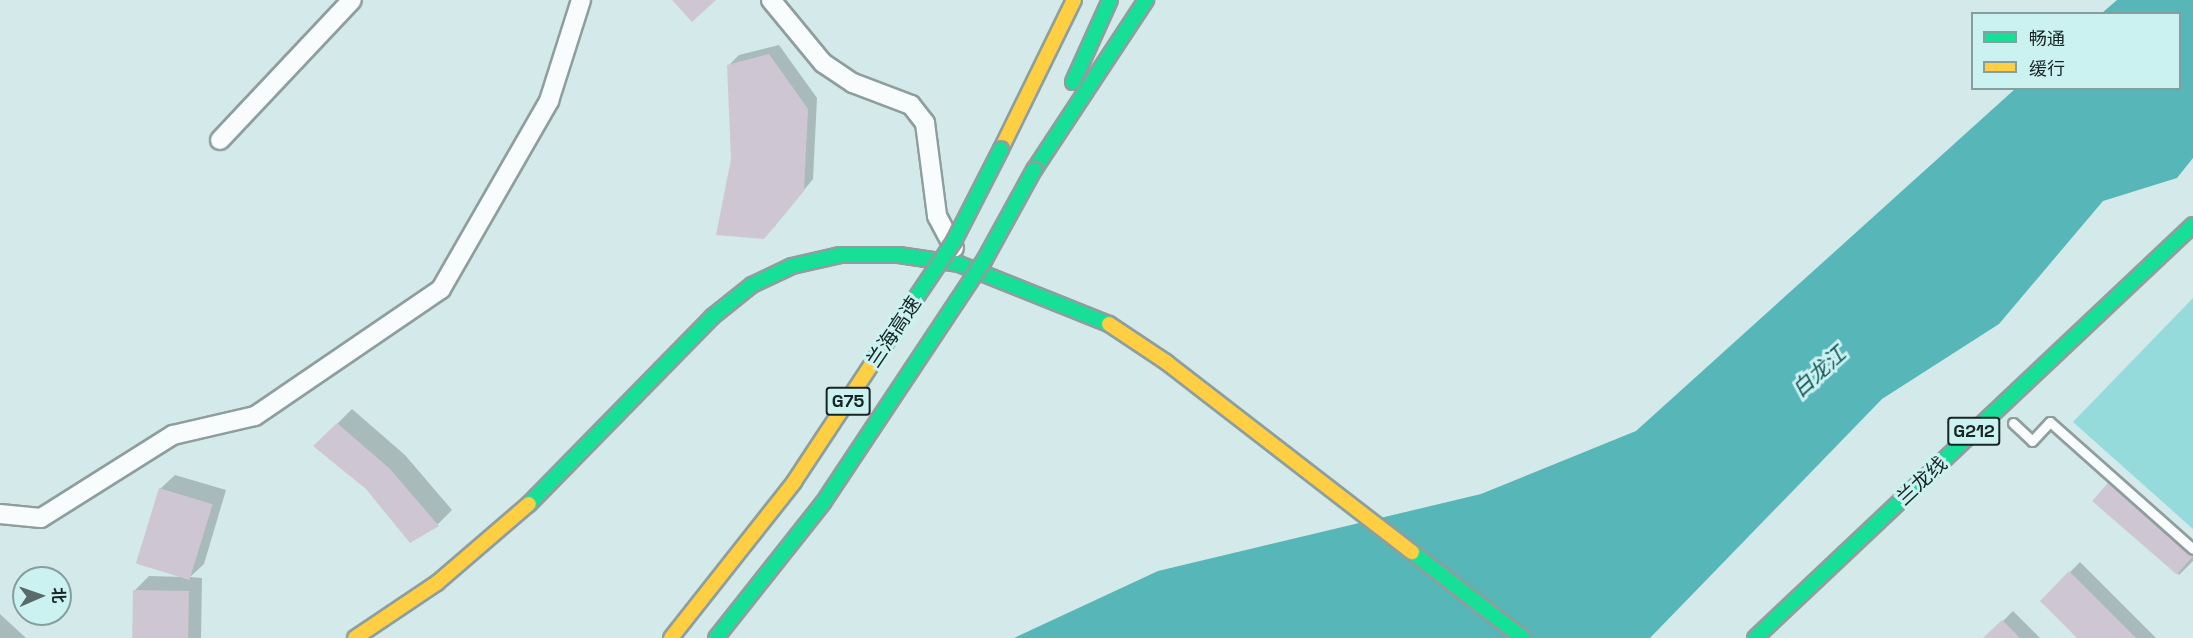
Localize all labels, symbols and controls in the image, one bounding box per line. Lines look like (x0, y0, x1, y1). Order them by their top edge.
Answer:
legend (1971, 12, 2181, 90)
text: 畅通 (2029, 27, 2065, 50)
text: 缓行 (2029, 57, 2065, 80)
street label: 兰海高速 (862, 292, 926, 372)
water label: 白龙江 (1787, 342, 1851, 402)
road number: G75 (826, 386, 870, 416)
road number: G212 (1947, 416, 2001, 446)
street label: 兰龙线 (1892, 452, 1952, 510)
north arrow (12, 566, 72, 626)
text: 北 (48, 587, 69, 604)

